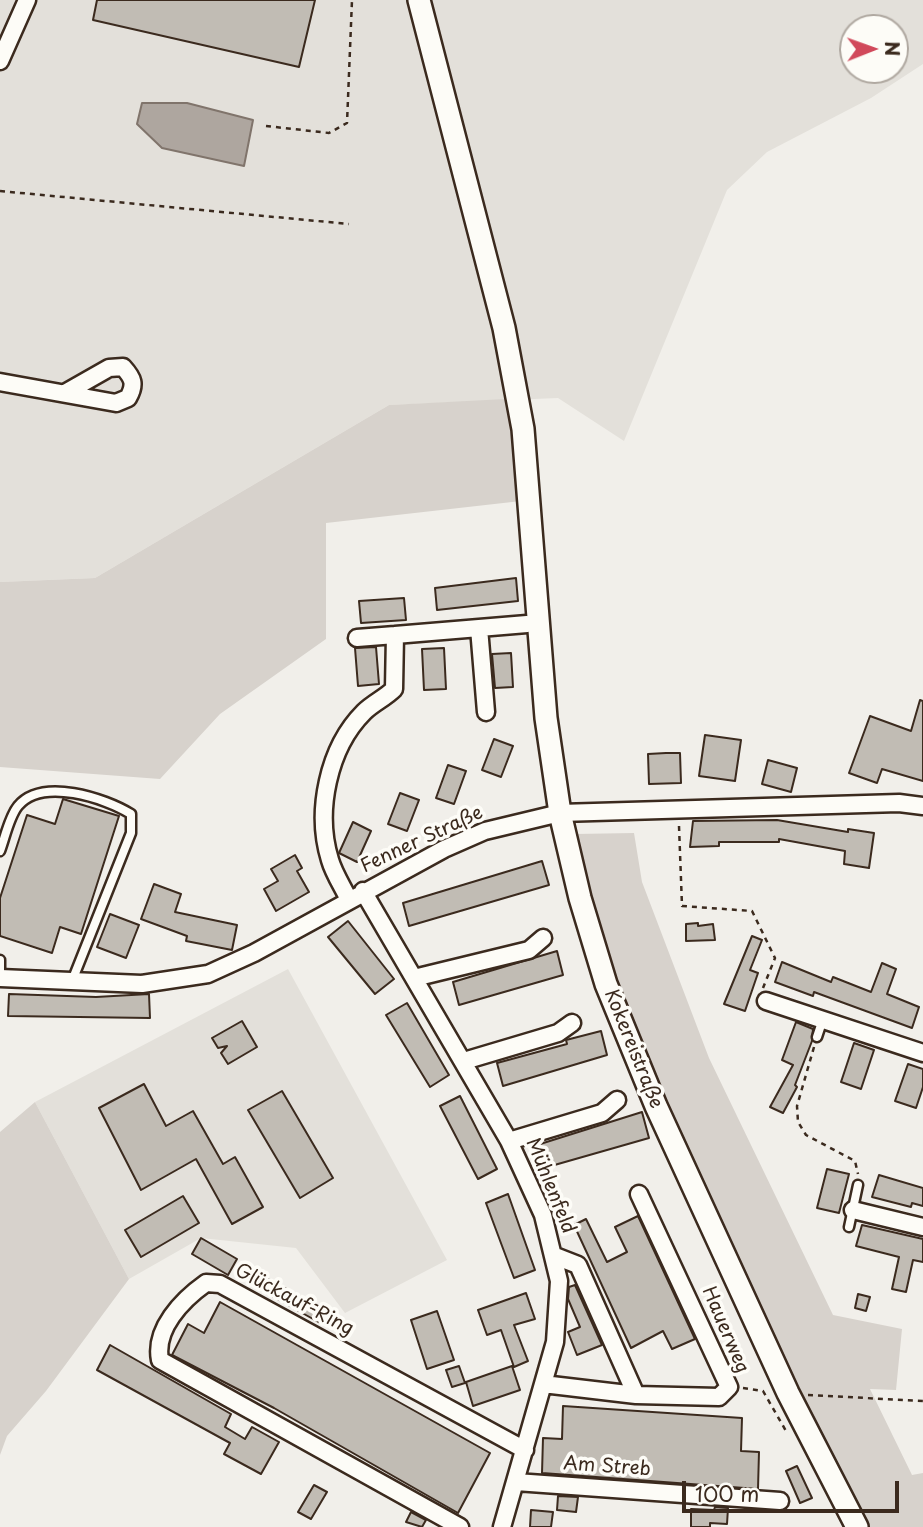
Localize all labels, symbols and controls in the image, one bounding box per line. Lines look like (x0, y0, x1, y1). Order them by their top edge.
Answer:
north arrow (839, 14, 909, 84)
text: N (879, 41, 907, 56)
street label: Fenner Straße (357, 802, 487, 878)
street label: Kokereistraße (599, 986, 667, 1112)
street label: Mühlenfeld (521, 1135, 579, 1237)
street label: Glückauf-Ring (231, 1259, 357, 1341)
street label: Hauerweg (697, 1283, 753, 1377)
street label: Am Streb (563, 1453, 651, 1481)
scale bar (685, 1468, 902, 1512)
text: 100 m (695, 1477, 759, 1509)

